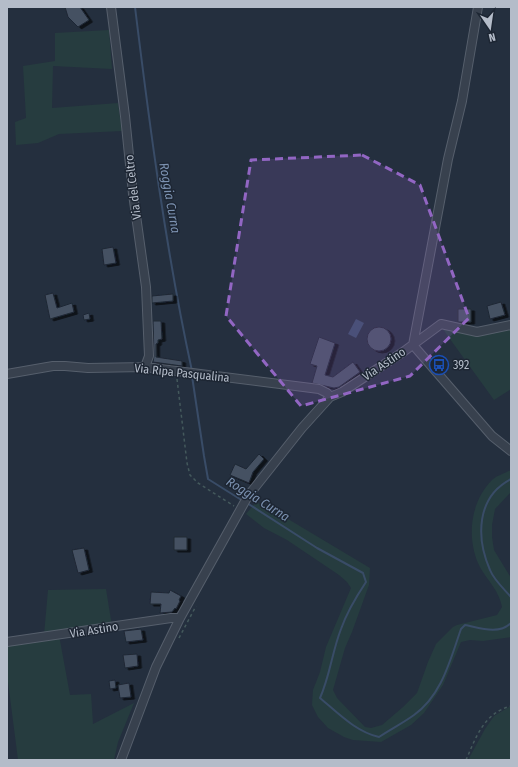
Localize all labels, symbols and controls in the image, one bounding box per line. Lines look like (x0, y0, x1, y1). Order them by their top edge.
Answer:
north arrow (470, 8, 510, 48)
text: N (487, 30, 497, 44)
street label: Via del Celtro (122, 154, 144, 220)
water label: Roggia Curna (156, 162, 184, 235)
street label: Via Astino (360, 345, 408, 383)
bus stop icon: 392 (428, 354, 450, 376)
place label: 392 (453, 358, 469, 372)
street label: Via Ripa Pasqualina (134, 361, 230, 385)
water label: Roggia Curna (224, 474, 292, 524)
street label: Via Astino (69, 619, 119, 641)

